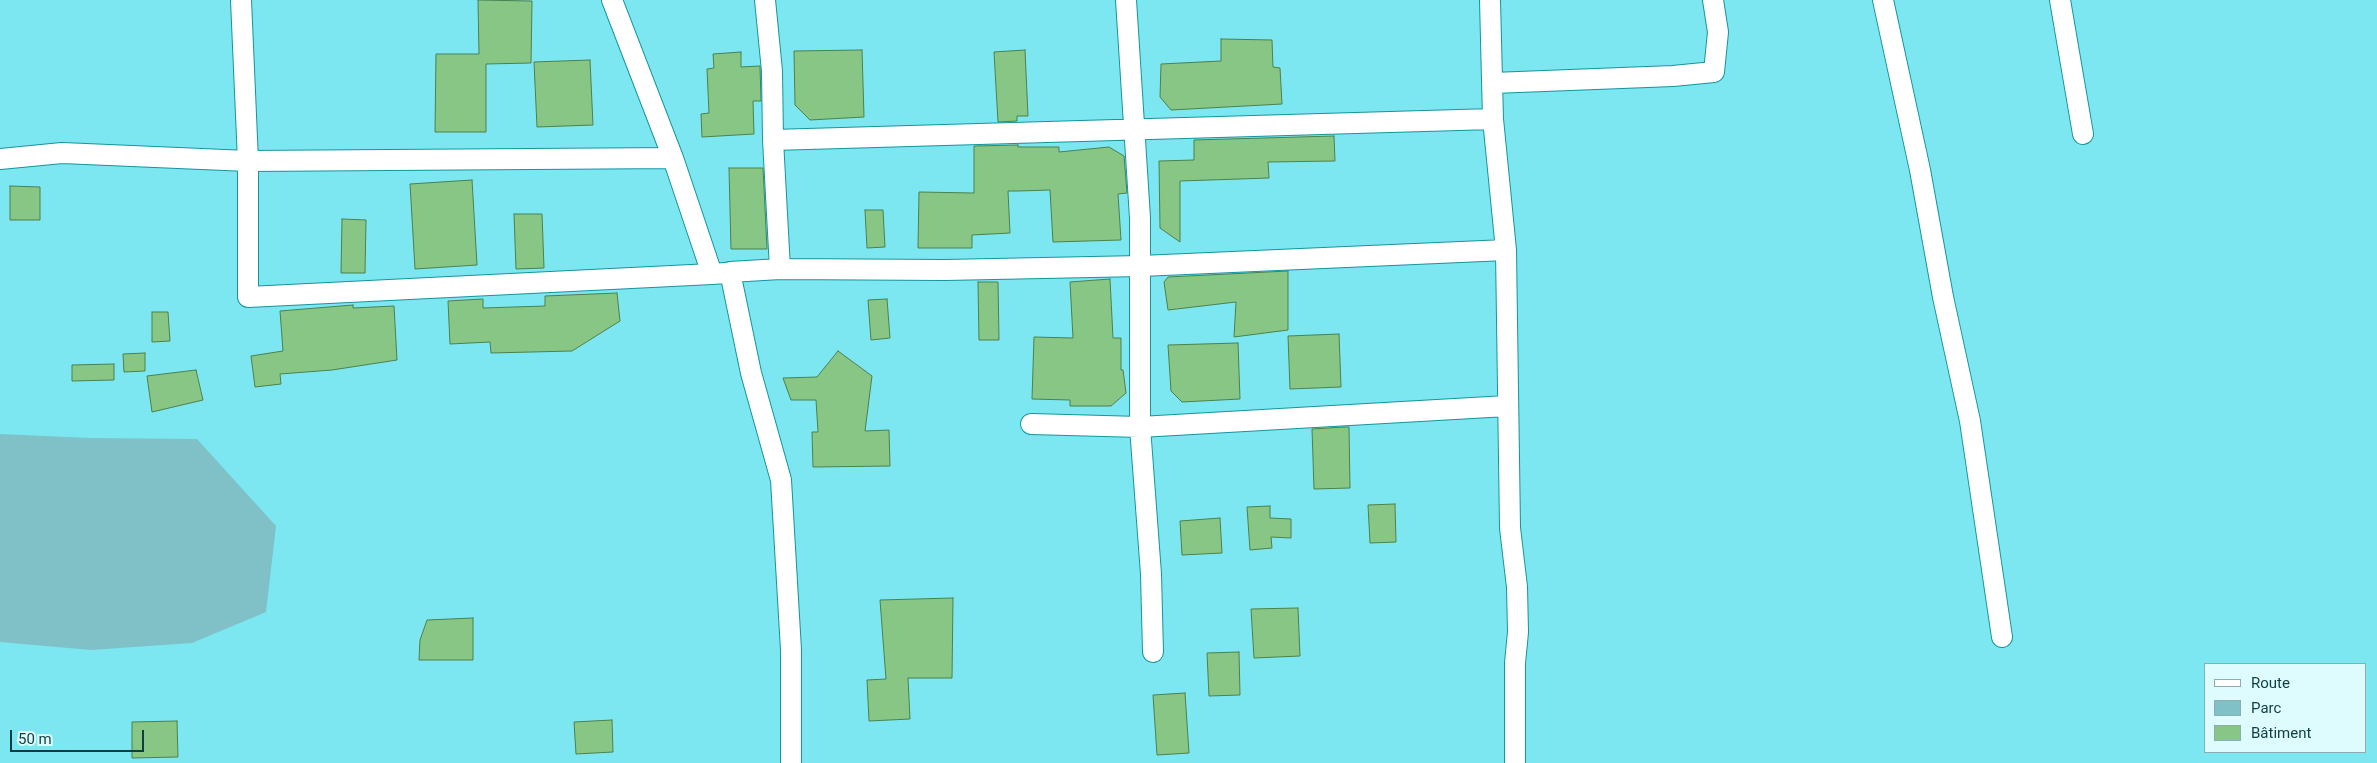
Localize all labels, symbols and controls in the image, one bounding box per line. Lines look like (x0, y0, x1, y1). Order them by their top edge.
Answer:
legend (2204, 663, 2367, 753)
text: Route (2251, 674, 2290, 692)
text: Parc (2251, 699, 2281, 717)
scale bar (12, 720, 146, 752)
text: Bâtiment (2251, 724, 2311, 742)
text: 50 m (18, 730, 52, 748)

